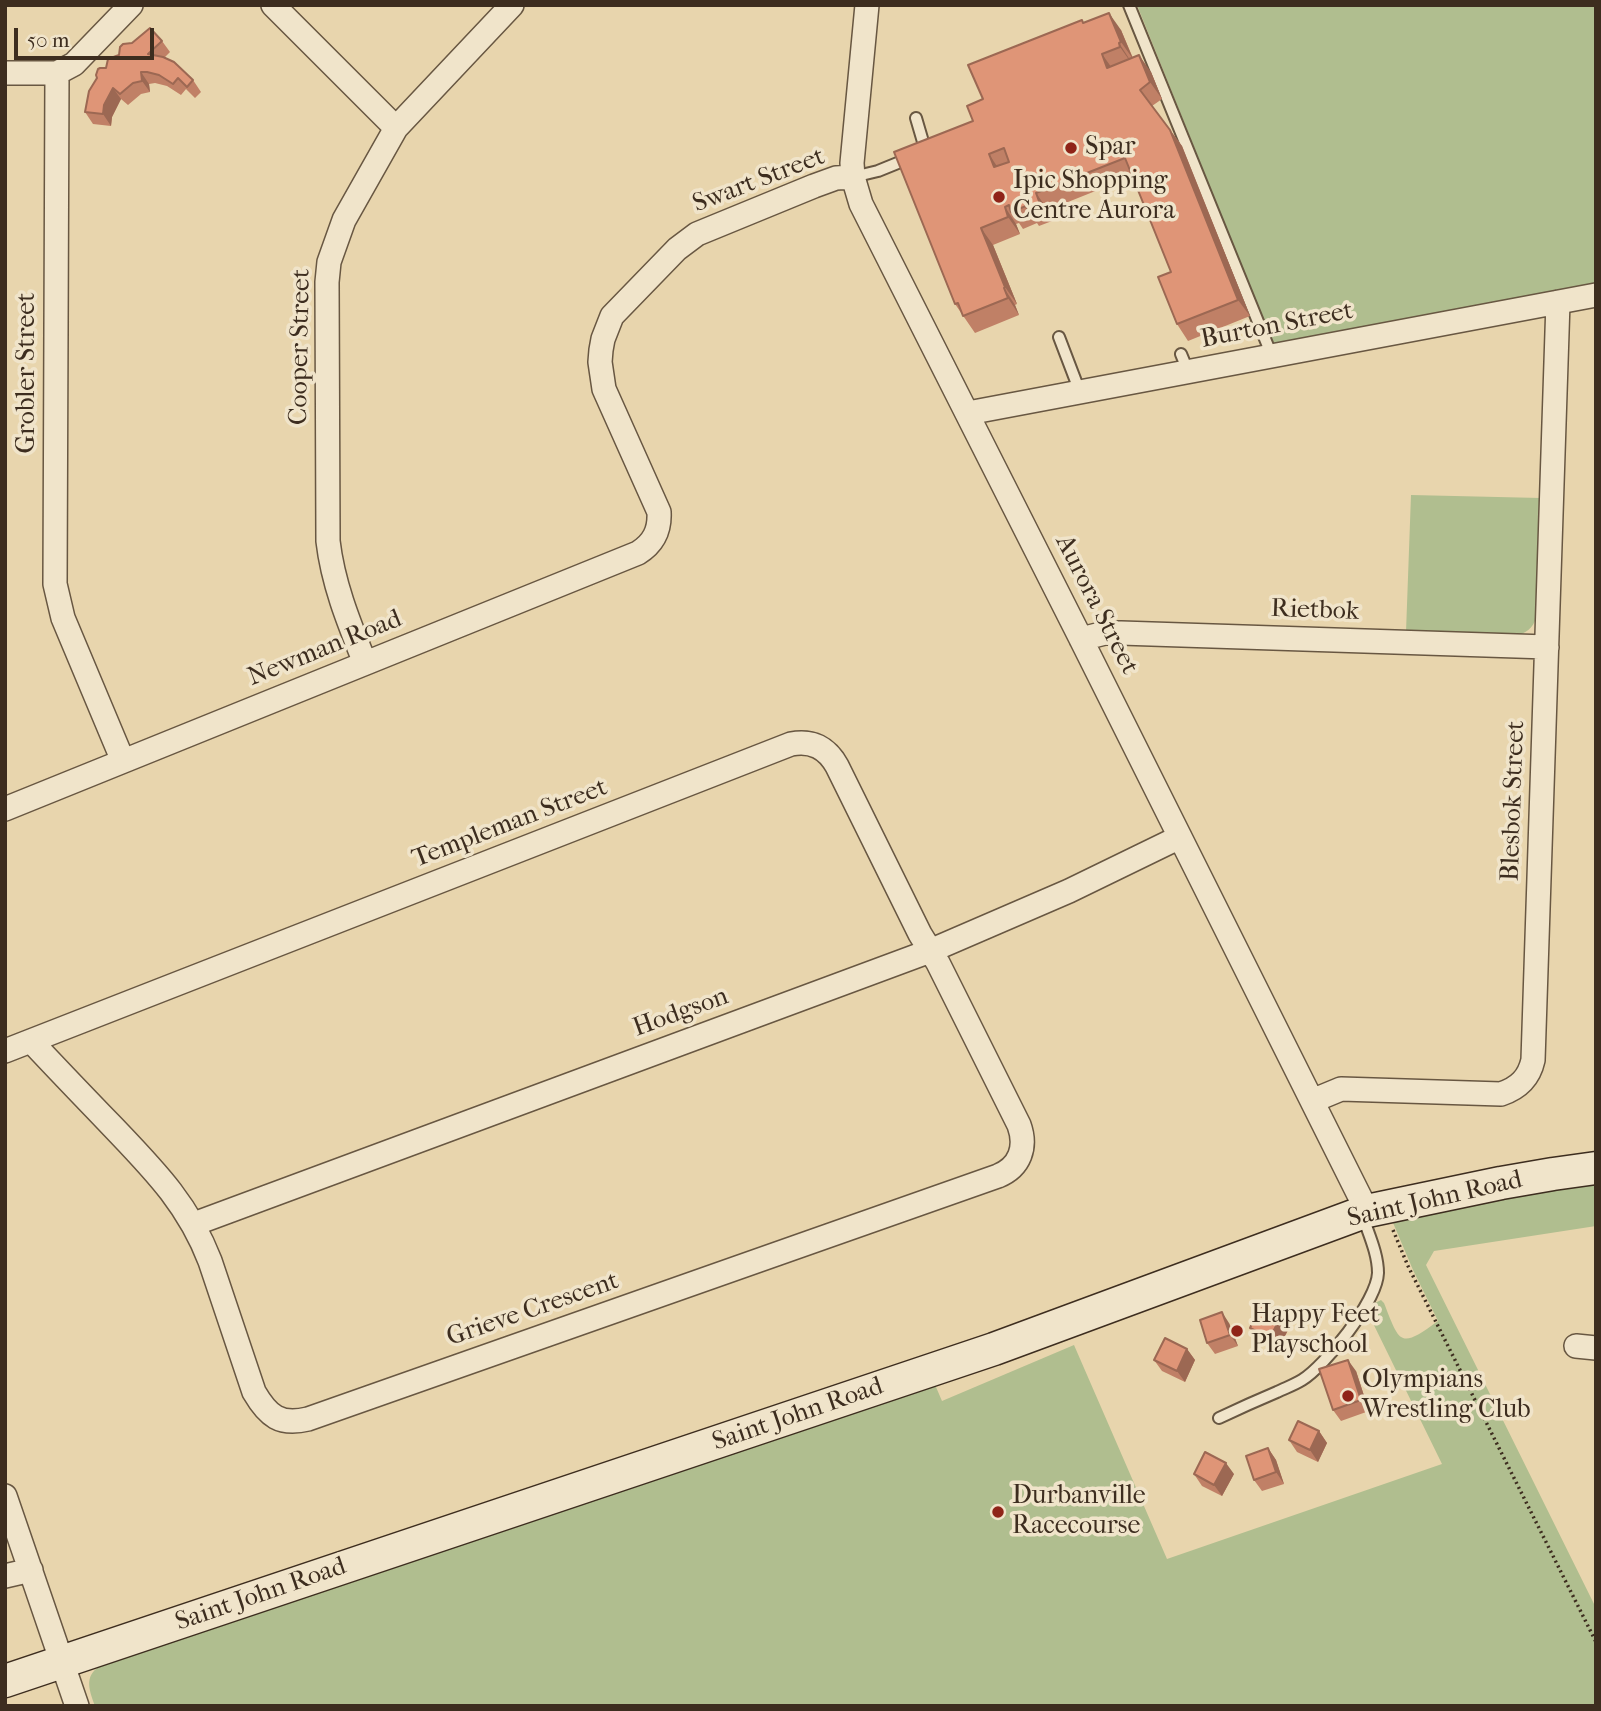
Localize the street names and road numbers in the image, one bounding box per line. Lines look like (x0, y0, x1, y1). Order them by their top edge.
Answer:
street label: Swart Street (689, 142, 829, 220)
street label: Cooper Street (284, 269, 318, 425)
street label: Grobler Street (12, 293, 44, 453)
street label: Burton Street (1198, 296, 1356, 356)
street label: Aurora Street (1047, 530, 1145, 680)
street label: Rietbok (1270, 594, 1360, 628)
street label: Newman Road (243, 604, 407, 694)
street label: Blesbok Street (1496, 720, 1532, 882)
street label: Templeman Street (408, 772, 612, 876)
street label: Hodgson (629, 981, 733, 1045)
street label: Saint John Road (1345, 1165, 1525, 1235)
street label: Grieve Crescent (443, 1266, 623, 1354)
street label: Saint John Road (709, 1371, 887, 1459)
street label: Saint John Road (172, 1551, 350, 1639)

